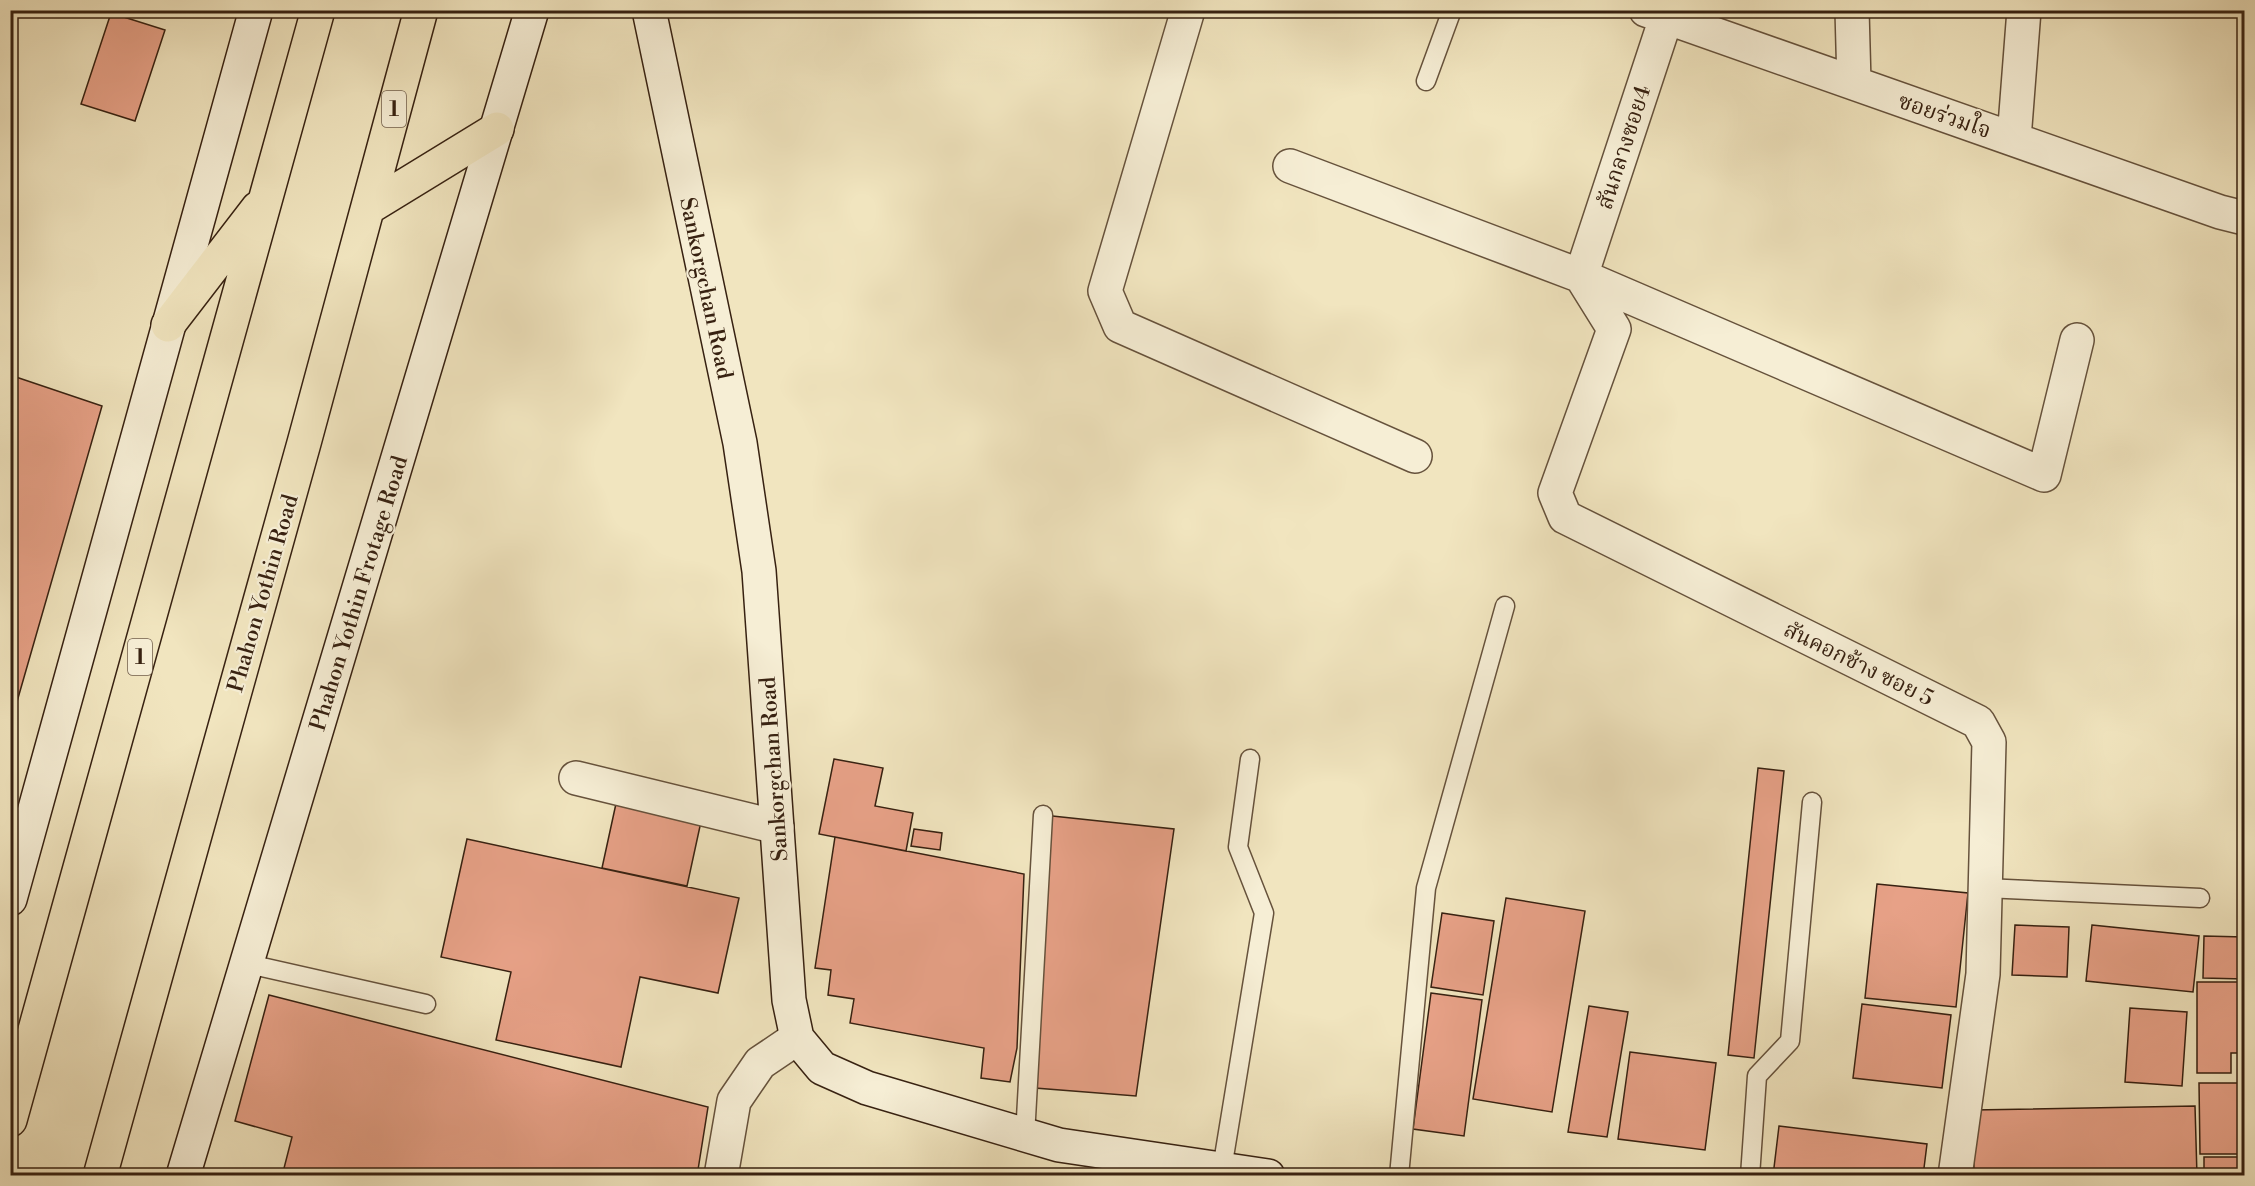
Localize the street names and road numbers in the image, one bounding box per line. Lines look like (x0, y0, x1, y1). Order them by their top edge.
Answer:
street label: สันกลางซอย4 (1592, 82, 1657, 213)
street label: ซอยร่วมใจ (1895, 86, 1995, 145)
road number: 1 (382, 91, 406, 127)
street label: Sankorgchan Road (673, 195, 738, 382)
street label: Phahon Yothin Frotage Road (305, 452, 414, 734)
street label: Phahon Yothin Road (222, 491, 305, 695)
street label: สันคอกช้าง ซอย 5 (1779, 616, 1938, 712)
road number: 1 (128, 639, 152, 675)
street label: Sankorgchan Road (755, 675, 794, 862)

